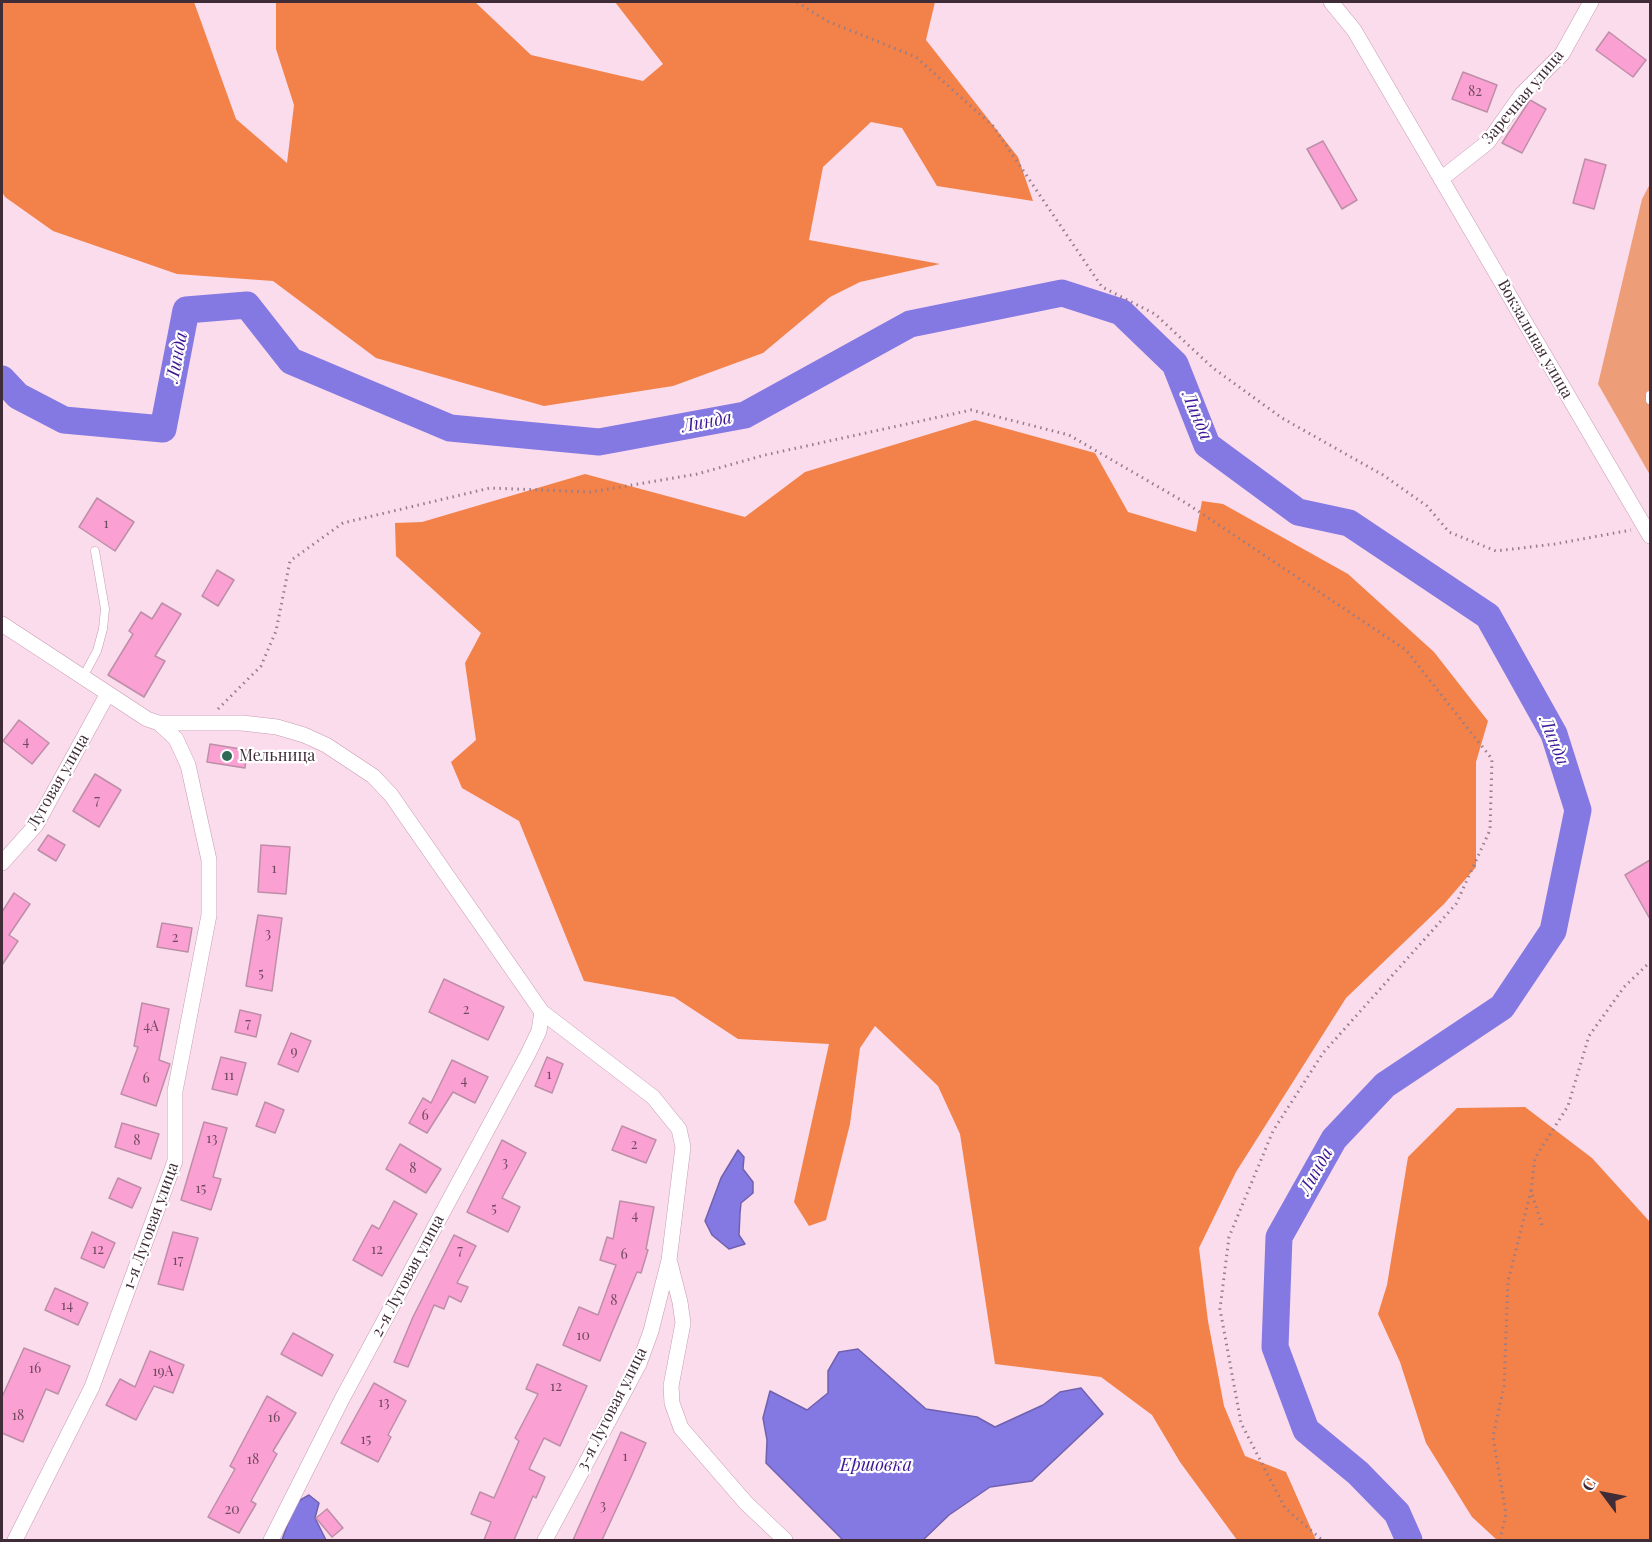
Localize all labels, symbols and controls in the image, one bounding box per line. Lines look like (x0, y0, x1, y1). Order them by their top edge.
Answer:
street label: Заречная улица (1478, 46, 1568, 148)
house number: 82 (1468, 84, 1482, 100)
street label: Вокзальная улица (1493, 276, 1577, 402)
water label: Линда (162, 330, 192, 384)
water label: Линда (1177, 388, 1217, 444)
water label: Линда (680, 407, 734, 437)
house number: 1 (103, 516, 109, 532)
water label: Линда (1534, 713, 1574, 769)
street label: Луговая улица (23, 731, 93, 833)
house number: 4 (23, 734, 29, 750)
place label: Мельница (239, 746, 315, 766)
marker: Мельница (220, 749, 234, 763)
house number: 7 (94, 793, 100, 809)
house number: 1 (271, 861, 277, 877)
house number: 3 (265, 926, 271, 942)
house number: 2 (172, 930, 178, 946)
house number: 5 (258, 966, 264, 982)
house number: 2 (463, 1002, 469, 1018)
house number: 7 (245, 1016, 251, 1032)
house number: 4А (143, 1019, 159, 1035)
house number: 9 (290, 1044, 298, 1060)
house number: 1 (546, 1067, 552, 1083)
house number: 11 (224, 1068, 234, 1084)
house number: 6 (142, 1071, 150, 1087)
house number: 4 (461, 1073, 467, 1089)
house number: 6 (421, 1108, 429, 1124)
house number: 13 (206, 1131, 218, 1147)
house number: 8 (133, 1133, 141, 1149)
house number: 2 (631, 1137, 637, 1153)
water label: Линда (1294, 1144, 1338, 1198)
house number: 3 (502, 1155, 508, 1171)
street label: 1-я Луговая улица (119, 1160, 183, 1292)
house number: 8 (409, 1161, 417, 1177)
house number: 15 (196, 1181, 206, 1197)
house number: 5 (491, 1201, 497, 1217)
house number: 4 (632, 1208, 638, 1224)
street label: 2-я Луговая улица (368, 1212, 448, 1340)
house number: 12 (92, 1242, 104, 1258)
house number: 12 (371, 1242, 383, 1258)
house number: 7 (457, 1243, 463, 1259)
house number: 6 (620, 1247, 628, 1263)
house number: 17 (173, 1253, 183, 1269)
house number: 8 (610, 1293, 618, 1309)
house number: 14 (61, 1298, 73, 1314)
house number: 10 (576, 1328, 590, 1344)
street label: 3-я Луговая улица (573, 1344, 651, 1474)
house number: 16 (29, 1361, 41, 1377)
house number: 19А (152, 1364, 174, 1380)
house number: 12 (550, 1379, 562, 1395)
house number: 13 (378, 1395, 390, 1411)
house number: 18 (12, 1408, 24, 1424)
house number: 16 (268, 1410, 280, 1426)
house number: 15 (361, 1432, 371, 1448)
house number: 1 (622, 1449, 628, 1465)
house number: 18 (247, 1452, 259, 1468)
water label: Ершовка (840, 1454, 912, 1476)
north arrow (1574, 1464, 1634, 1524)
text: С (1576, 1474, 1600, 1495)
house number: 3 (600, 1498, 606, 1514)
house number: 20 (224, 1502, 240, 1518)

